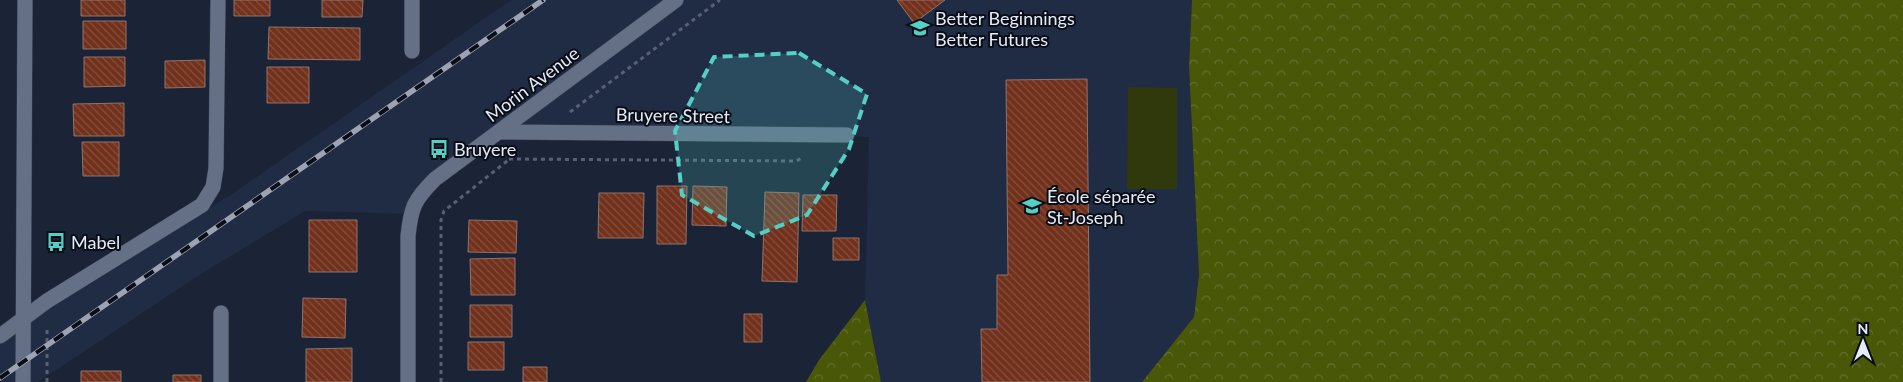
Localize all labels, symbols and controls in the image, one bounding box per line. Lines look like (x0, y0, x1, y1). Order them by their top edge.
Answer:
place label: Better Beginnings Better Futures (935, 7, 1075, 50)
school or university icon: Better Beginnings Better Futures (909, 17, 931, 39)
street label: Morin Avenue (481, 42, 583, 126)
street label: Bruyere Street (616, 103, 731, 127)
bus stop icon: Bruyere (428, 138, 450, 160)
place label: Bruyere (454, 138, 516, 160)
place label: École séparée St-Joseph (1047, 185, 1156, 228)
school or university icon: École séparée St-Joseph (1021, 195, 1043, 217)
bus stop icon: Mabel (45, 231, 67, 253)
place label: Mabel (71, 231, 120, 253)
north arrow (1838, 317, 1888, 367)
text: N (1858, 320, 1868, 337)

